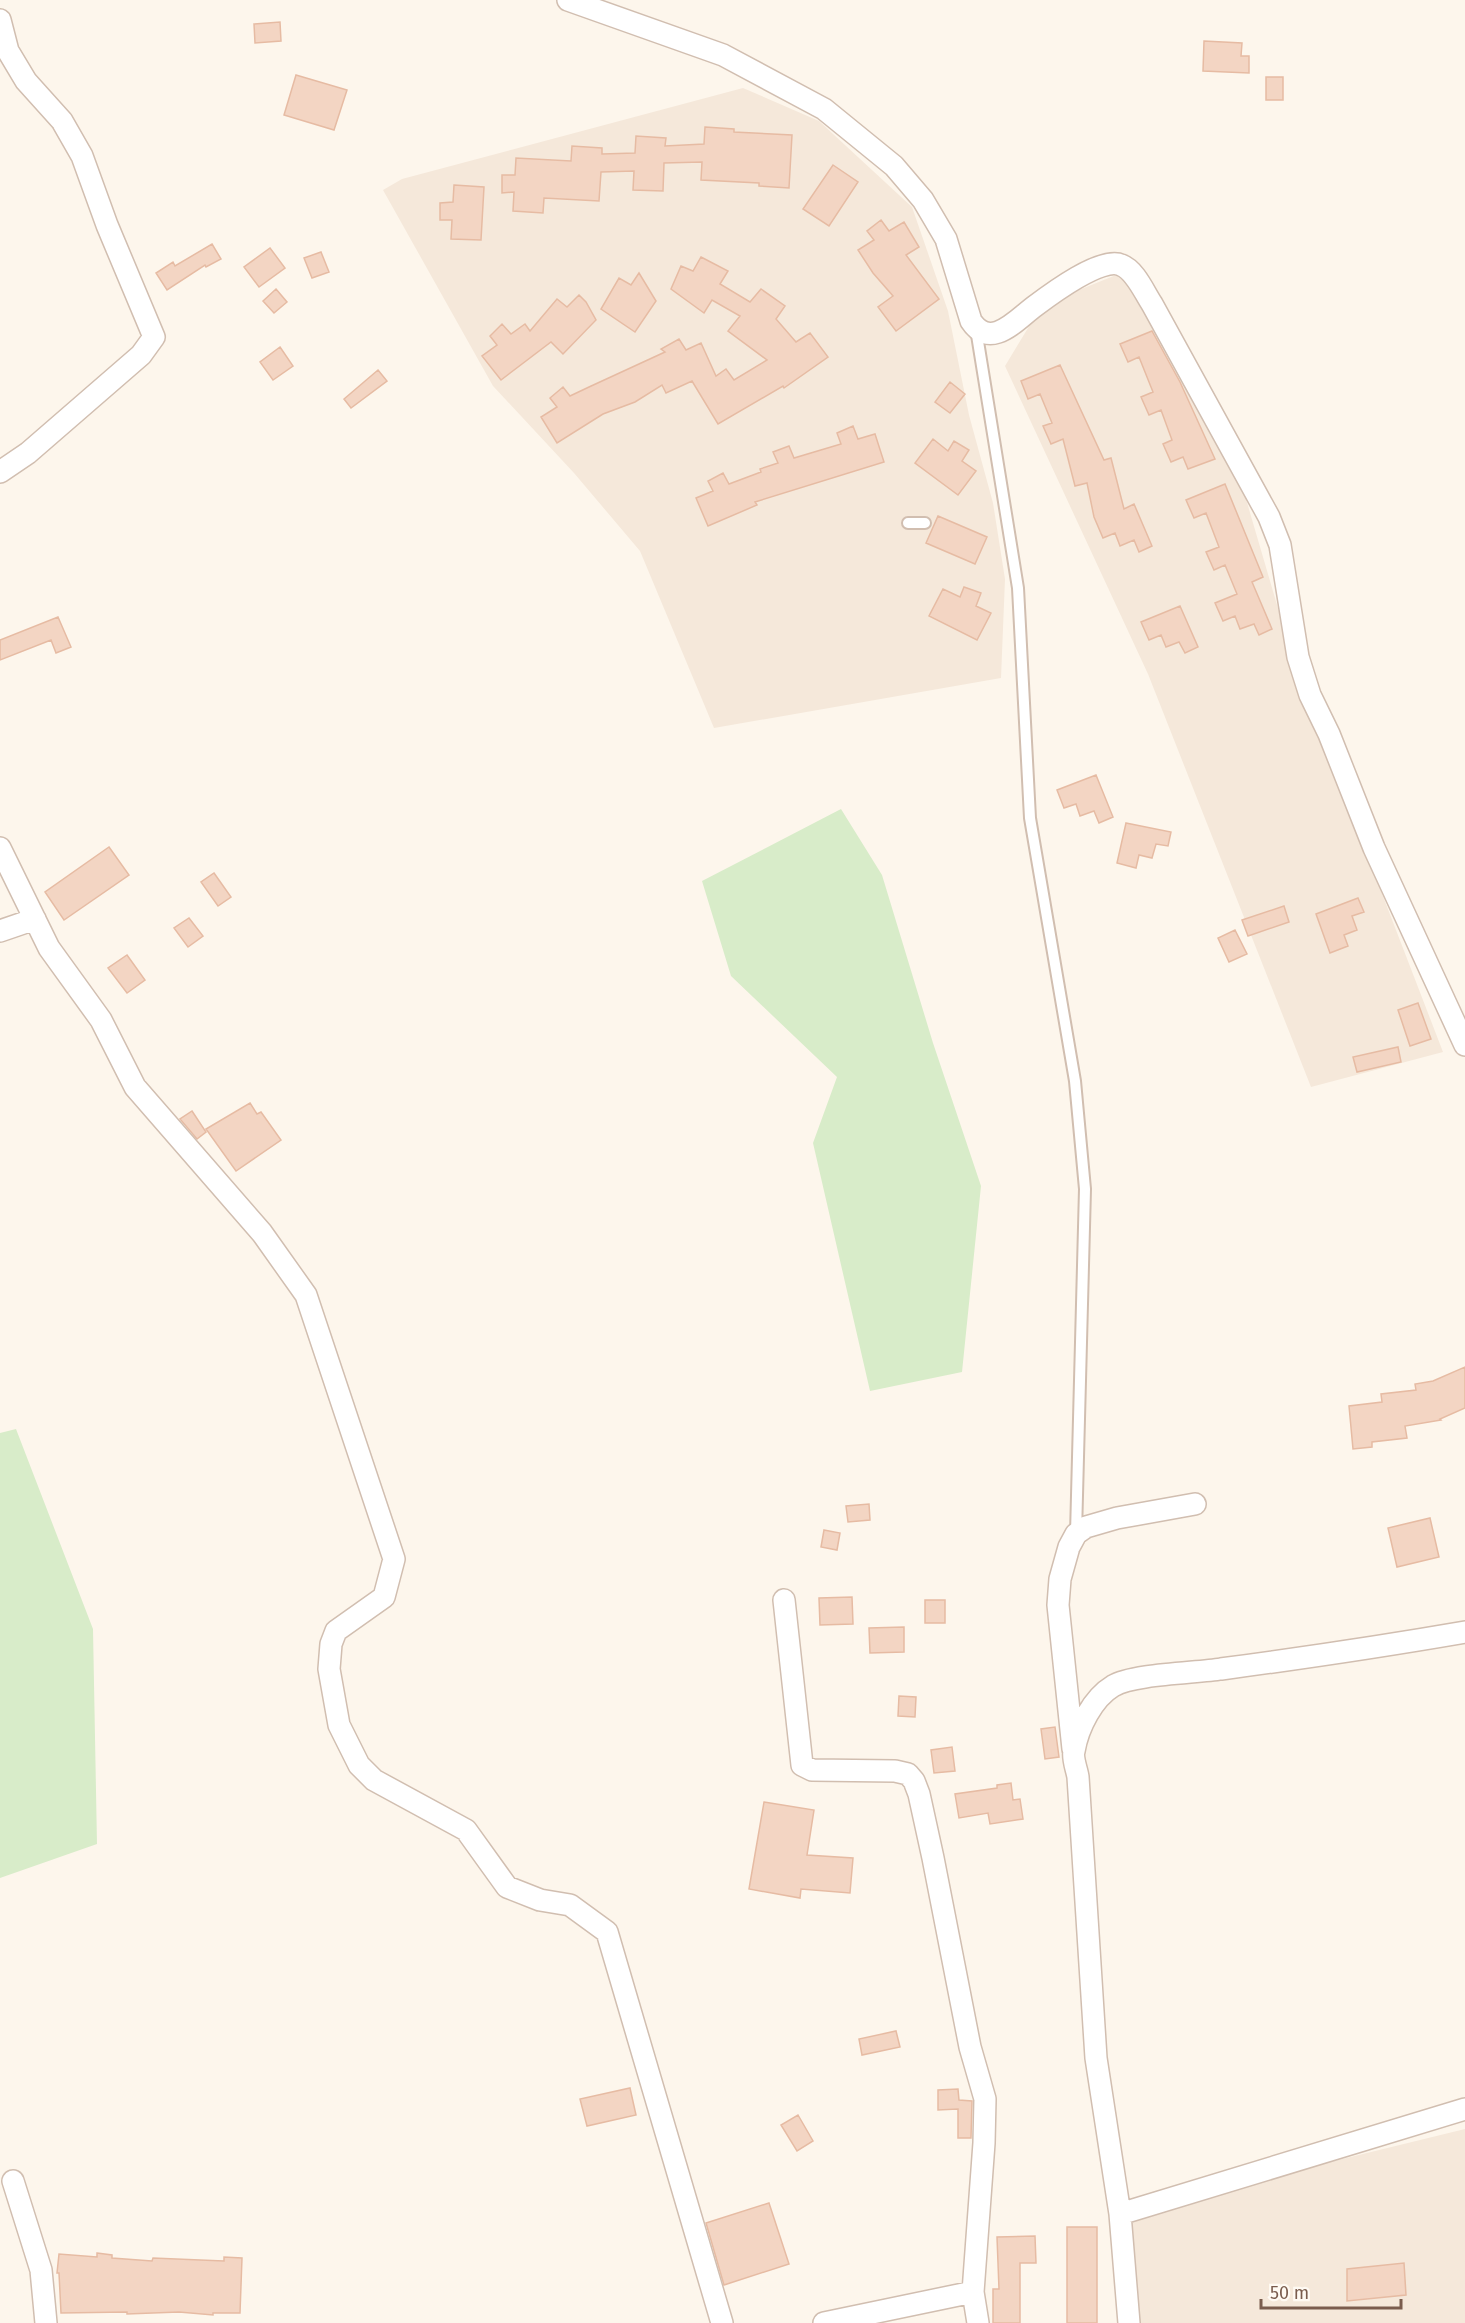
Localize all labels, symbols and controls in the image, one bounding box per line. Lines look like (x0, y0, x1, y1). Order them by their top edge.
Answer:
scale bar (1261, 2272, 1400, 2310)
text: 50 m (1270, 2282, 1309, 2304)

